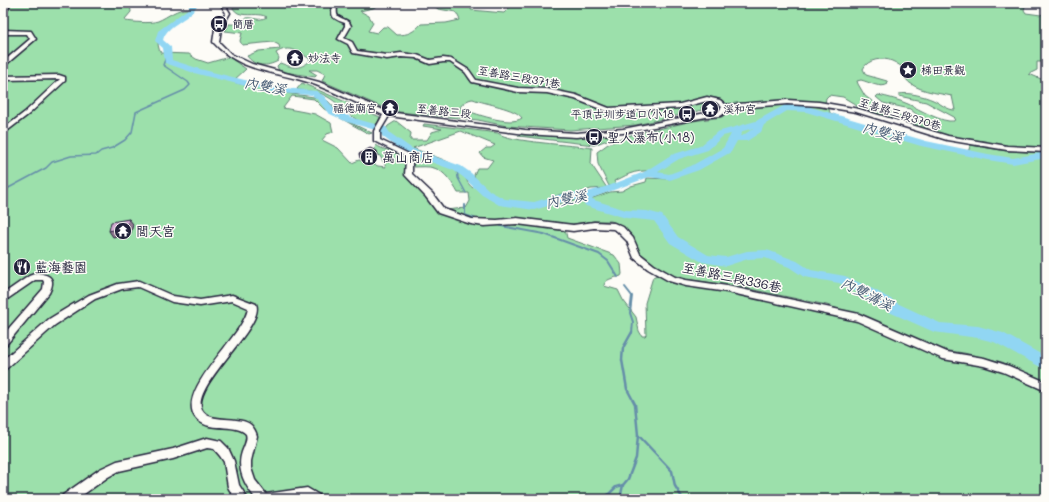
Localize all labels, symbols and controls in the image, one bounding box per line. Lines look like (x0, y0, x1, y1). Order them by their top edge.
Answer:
bus stop icon: 簡厝 (209, 14, 229, 34)
place label: 簡厝 (232, 16, 254, 31)
temple icon: 妙法寺 (285, 48, 305, 68)
place label: 妙法寺 (308, 50, 341, 65)
place icon: 梯田景觀 (898, 60, 918, 80)
street label: 至善路三段371巷 (477, 62, 561, 91)
place label: 梯田景觀 (921, 62, 965, 77)
water label: 內雙溪 (243, 72, 289, 99)
street label: 至善路三段370巷 (857, 94, 943, 133)
temple icon: 福德廟宮 (380, 98, 400, 118)
temple icon: 溪和宮 (700, 99, 720, 119)
place label: 福德廟宮 (333, 100, 377, 115)
street label: 至善路三段 (416, 100, 472, 121)
place label: 溪和宮 (723, 101, 756, 116)
bus stop icon: 平頂古圳步道口(小18 (677, 104, 697, 124)
place label: 平頂古圳步道口(小18 (571, 106, 674, 121)
water label: 內雙溪 (860, 117, 907, 147)
bus stop icon: 聖人瀑布(小18) (584, 127, 604, 147)
place label: 聖人瀑布(小18) (607, 128, 695, 145)
building icon: 萬山商店 (359, 147, 379, 167)
place label: 萬山商店 (382, 148, 434, 165)
water label: 內雙溪 (543, 185, 589, 212)
temple icon: 閭天宮 (113, 221, 133, 241)
place label: 閭天宮 (136, 222, 175, 239)
restaurant icon: 藍海藝園 (12, 257, 32, 277)
place label: 藍海藝園 (35, 258, 87, 275)
street label: 至善路三段336巷 (681, 258, 783, 295)
water label: 內雙溝溪 (838, 272, 897, 315)

